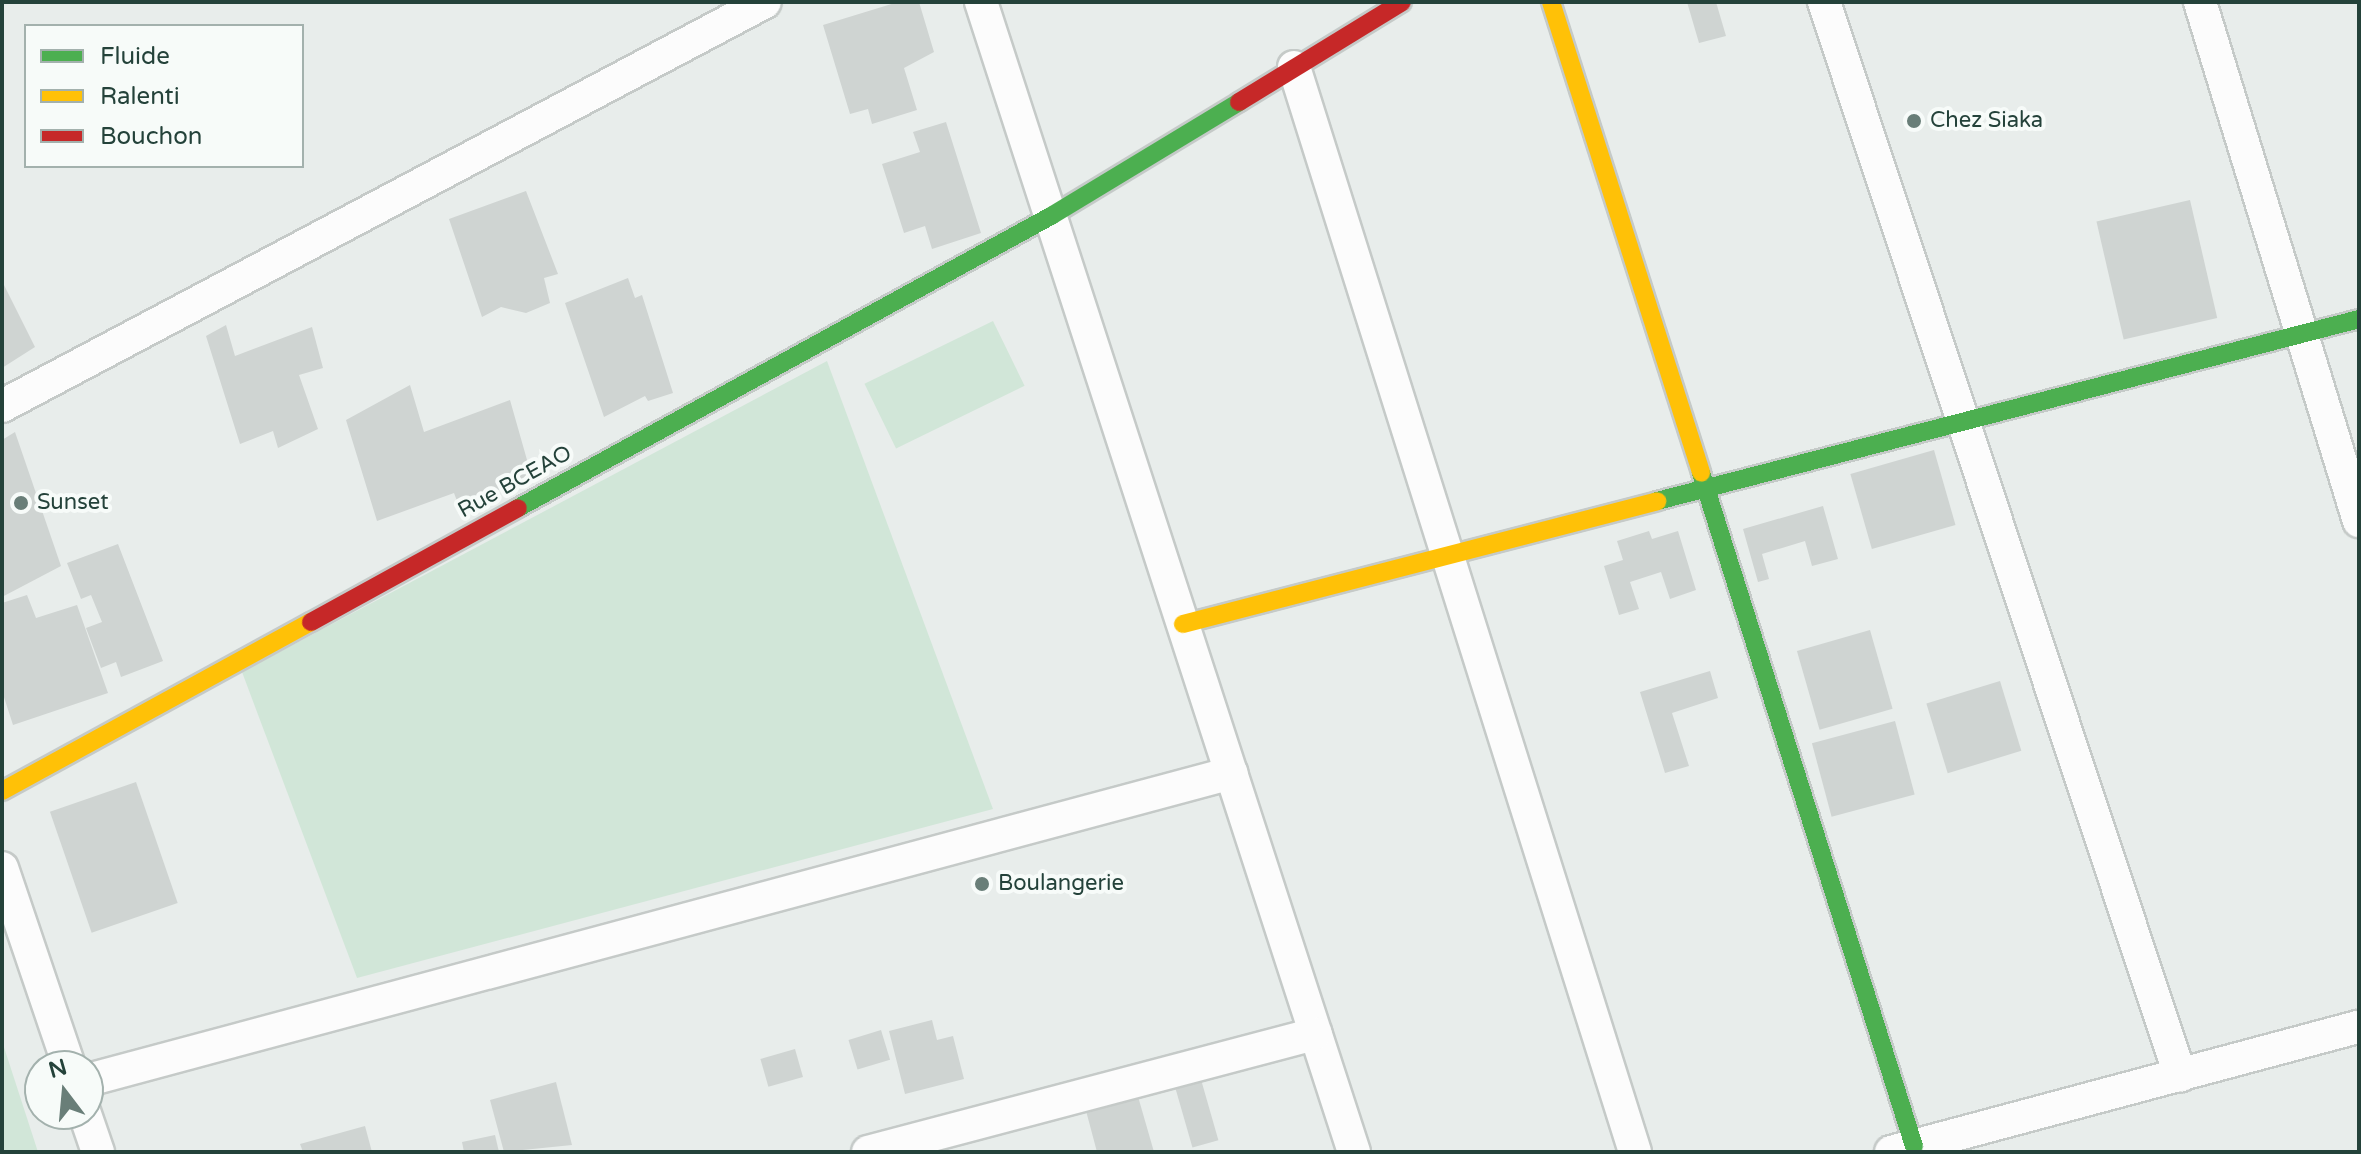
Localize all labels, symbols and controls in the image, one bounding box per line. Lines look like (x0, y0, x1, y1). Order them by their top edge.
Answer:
legend (24, 24, 304, 168)
text: Fluide (100, 42, 170, 71)
text: Ralenti (100, 82, 180, 111)
place label: Chez Siaka (1930, 108, 2043, 134)
marker: Chez Siaka (1905, 112, 1923, 130)
text: Bouchon (100, 122, 202, 151)
street label: Rue BCEAO (454, 440, 576, 524)
place label: Sunset (37, 490, 109, 516)
marker: Sunset (12, 494, 30, 512)
place label: Boulangerie (998, 871, 1124, 897)
marker: Boulangerie (973, 875, 991, 893)
north arrow (24, 1050, 104, 1130)
text: N (46, 1054, 70, 1084)

